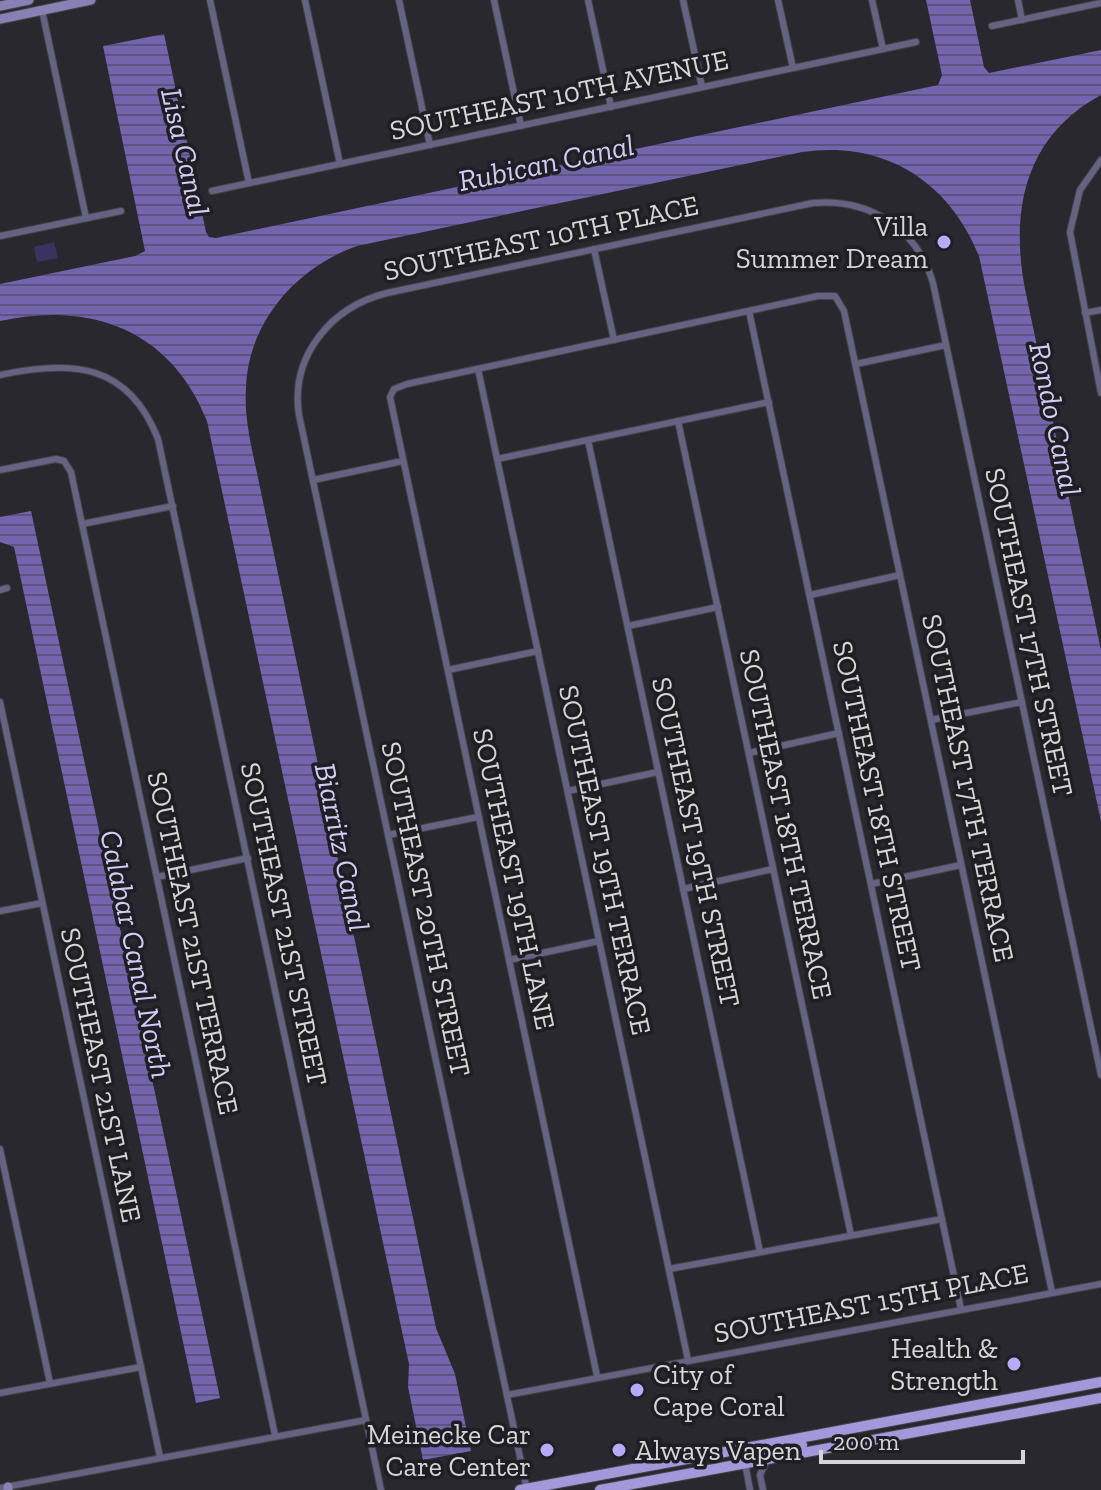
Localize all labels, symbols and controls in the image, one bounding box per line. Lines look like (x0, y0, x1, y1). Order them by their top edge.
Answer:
street label: SOUTHEAST 10TH AVENUE (387, 43, 731, 147)
water label: Lisa Canal (153, 85, 217, 219)
water label: Rubican Canal (455, 127, 637, 199)
street label: SOUTHEAST 10TH PLACE (381, 188, 701, 288)
place label: Villa Summer Dream (736, 210, 928, 275)
marker: Villa Summer Dream (935, 233, 953, 251)
water label: Rondo Canal (1021, 339, 1089, 499)
street label: SOUTHEAST 17TH STREET (978, 465, 1080, 799)
street label: SOUTHEAST 17TH TERRACE (915, 611, 1021, 965)
street label: SOUTHEAST 18TH STREET (826, 638, 928, 974)
street label: SOUTHEAST 18TH TERRACE (733, 646, 839, 1002)
street label: SOUTHEAST 19TH STREET (645, 674, 747, 1010)
street label: SOUTHEAST 19TH TERRACE (552, 682, 658, 1038)
street label: SOUTHEAST 19TH LANE (466, 725, 562, 1033)
street label: SOUTHEAST 20TH STREET (374, 739, 478, 1079)
street label: SOUTHEAST 21ST STREET (234, 759, 334, 1089)
water label: Biarritz Canal (307, 760, 377, 934)
street label: SOUTHEAST 21ST TERRACE (141, 769, 245, 1117)
water label: Calabar Canal North (92, 827, 180, 1081)
street label: SOUTHEAST 21ST LANE (54, 925, 148, 1225)
street label: SOUTHEAST 15TH PLACE (711, 1256, 1031, 1350)
place label: Health & Strength (890, 1332, 998, 1397)
marker: Health & Strength (1005, 1355, 1023, 1373)
place label: City of Cape Coral (653, 1358, 785, 1423)
marker: City of Cape Coral (628, 1381, 646, 1399)
scale bar (821, 1414, 1023, 1464)
place label: Meinecke Car Care Center (367, 1418, 531, 1483)
text: 200 m (833, 1427, 899, 1456)
place label: Always Vapen (635, 1434, 801, 1467)
marker: Meinecke Car Care Center (538, 1441, 556, 1459)
marker: Always Vapen (610, 1441, 628, 1459)

